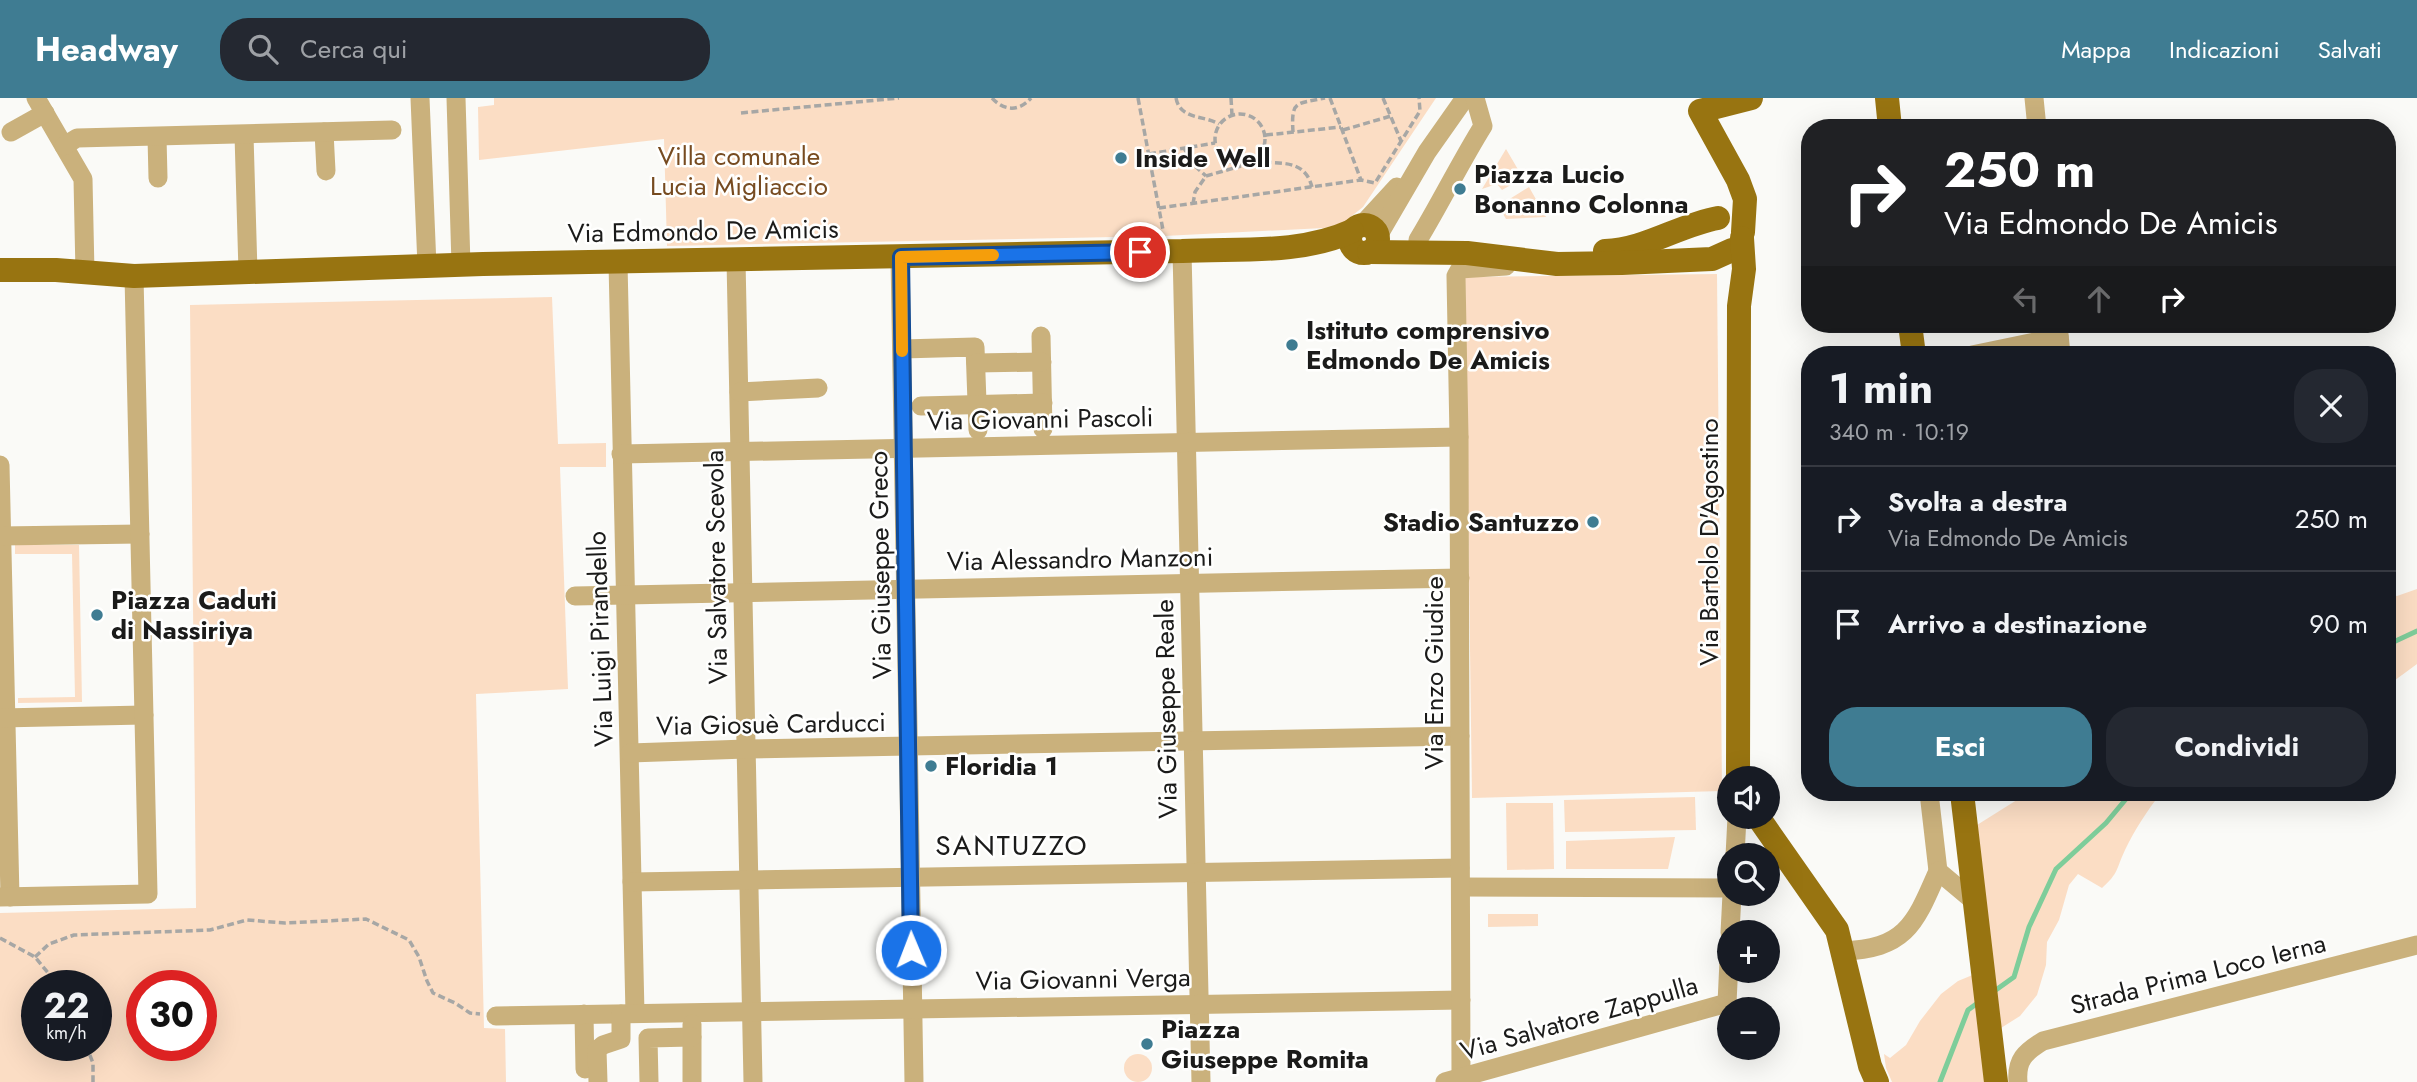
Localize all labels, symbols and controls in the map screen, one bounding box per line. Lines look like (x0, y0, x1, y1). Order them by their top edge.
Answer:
search box (220, 18, 710, 81)
text: Headway (35, 26, 178, 73)
icon: search (244, 30, 282, 68)
text: Cerca qui (300, 30, 408, 68)
text: Mappa (2061, 32, 2131, 67)
text: Indicazioni (2169, 32, 2280, 67)
text: Salvati (2318, 32, 2382, 67)
text: 250 m (1944, 135, 2095, 205)
park label: Villa comunale Lucia Migliaccio (650, 137, 828, 205)
place label: Inside Well (1135, 139, 1271, 177)
icon: right (1829, 147, 1920, 238)
marker: Inside Well (1113, 150, 1129, 166)
place label: Piazza Lucio Bonanno Colonna (1474, 155, 1688, 223)
marker: Piazza Lucio Bonanno Colonna (1452, 181, 1468, 197)
text: Via Edmondo De Amicis (1944, 200, 2278, 246)
street label: Via Edmondo De Amicis (567, 210, 839, 252)
pin (1110, 222, 1170, 282)
icon: arrive (1121, 233, 1159, 271)
icon: left (2007, 280, 2045, 318)
icon: ahead (2080, 280, 2118, 318)
icon: right (2153, 280, 2191, 318)
place label: Istituto comprensivo Edmondo De Amicis (1306, 311, 1550, 379)
marker: Istituto comprensivo Edmondo De Amicis (1284, 337, 1300, 353)
text: 1 min (1829, 358, 1933, 419)
button: close (2294, 369, 2368, 443)
street label: Via Giovanni Pascoli (926, 398, 1154, 440)
text: 340 m · 10:19 (1829, 415, 1969, 449)
street label: Via Bartolo D'Agostino (1690, 418, 1728, 666)
street label: Via Salvatore Scevola (695, 449, 737, 685)
street label: Via Giuseppe Greco (859, 451, 901, 679)
text: Svolta a destra (1888, 483, 2068, 521)
icon: right (1829, 500, 1867, 538)
text: 250 m (2295, 500, 2368, 538)
place label: Stadio Santuzzo (1383, 503, 1579, 541)
marker: Stadio Santuzzo (1585, 514, 1601, 530)
text: Via Edmondo De Amicis (1888, 521, 2128, 555)
street label: Via Luigi Pirandello (577, 531, 623, 747)
street label: Via Alessandro Manzoni (946, 538, 1214, 580)
street label: Via Enzo Giudice (1415, 576, 1453, 770)
place label: Piazza Caduti di Nassiriya (111, 581, 277, 649)
street label: Via Giuseppe Reale (1145, 599, 1187, 819)
icon: arrive (1829, 605, 1867, 643)
text: Arrivo a destinazione (1888, 605, 2147, 643)
text: 90 m (2309, 605, 2368, 643)
marker: Piazza Caduti di Nassiriya (89, 607, 105, 623)
street label: Via Giosuè Carducci (656, 703, 886, 745)
button: Esci (1829, 707, 2092, 787)
button: Condividi (2106, 707, 2368, 787)
place label: Floridia 1 (945, 747, 1058, 785)
marker: Floridia 1 (923, 758, 939, 774)
map controls (1717, 766, 1780, 1060)
button: sound (1717, 766, 1780, 829)
district label: SANTUZZO (935, 825, 1089, 866)
button: search (1717, 843, 1780, 906)
position arrow (874, 913, 948, 987)
button: + (1717, 920, 1780, 983)
street label: Strada Prima Loco Ierna (2066, 924, 2330, 1024)
street label: Via Giovanni Verga (975, 958, 1191, 1000)
street label: Via Salvatore Zappulla (1456, 966, 1702, 1070)
speed limit sign: 30 (126, 970, 217, 1061)
text: 22 (44, 981, 89, 1031)
button: − (1717, 997, 1780, 1060)
place label: Piazza Giuseppe Romita (1161, 1010, 1369, 1078)
text: km/h (46, 1020, 87, 1046)
marker: Piazza Giuseppe Romita (1139, 1036, 1155, 1052)

